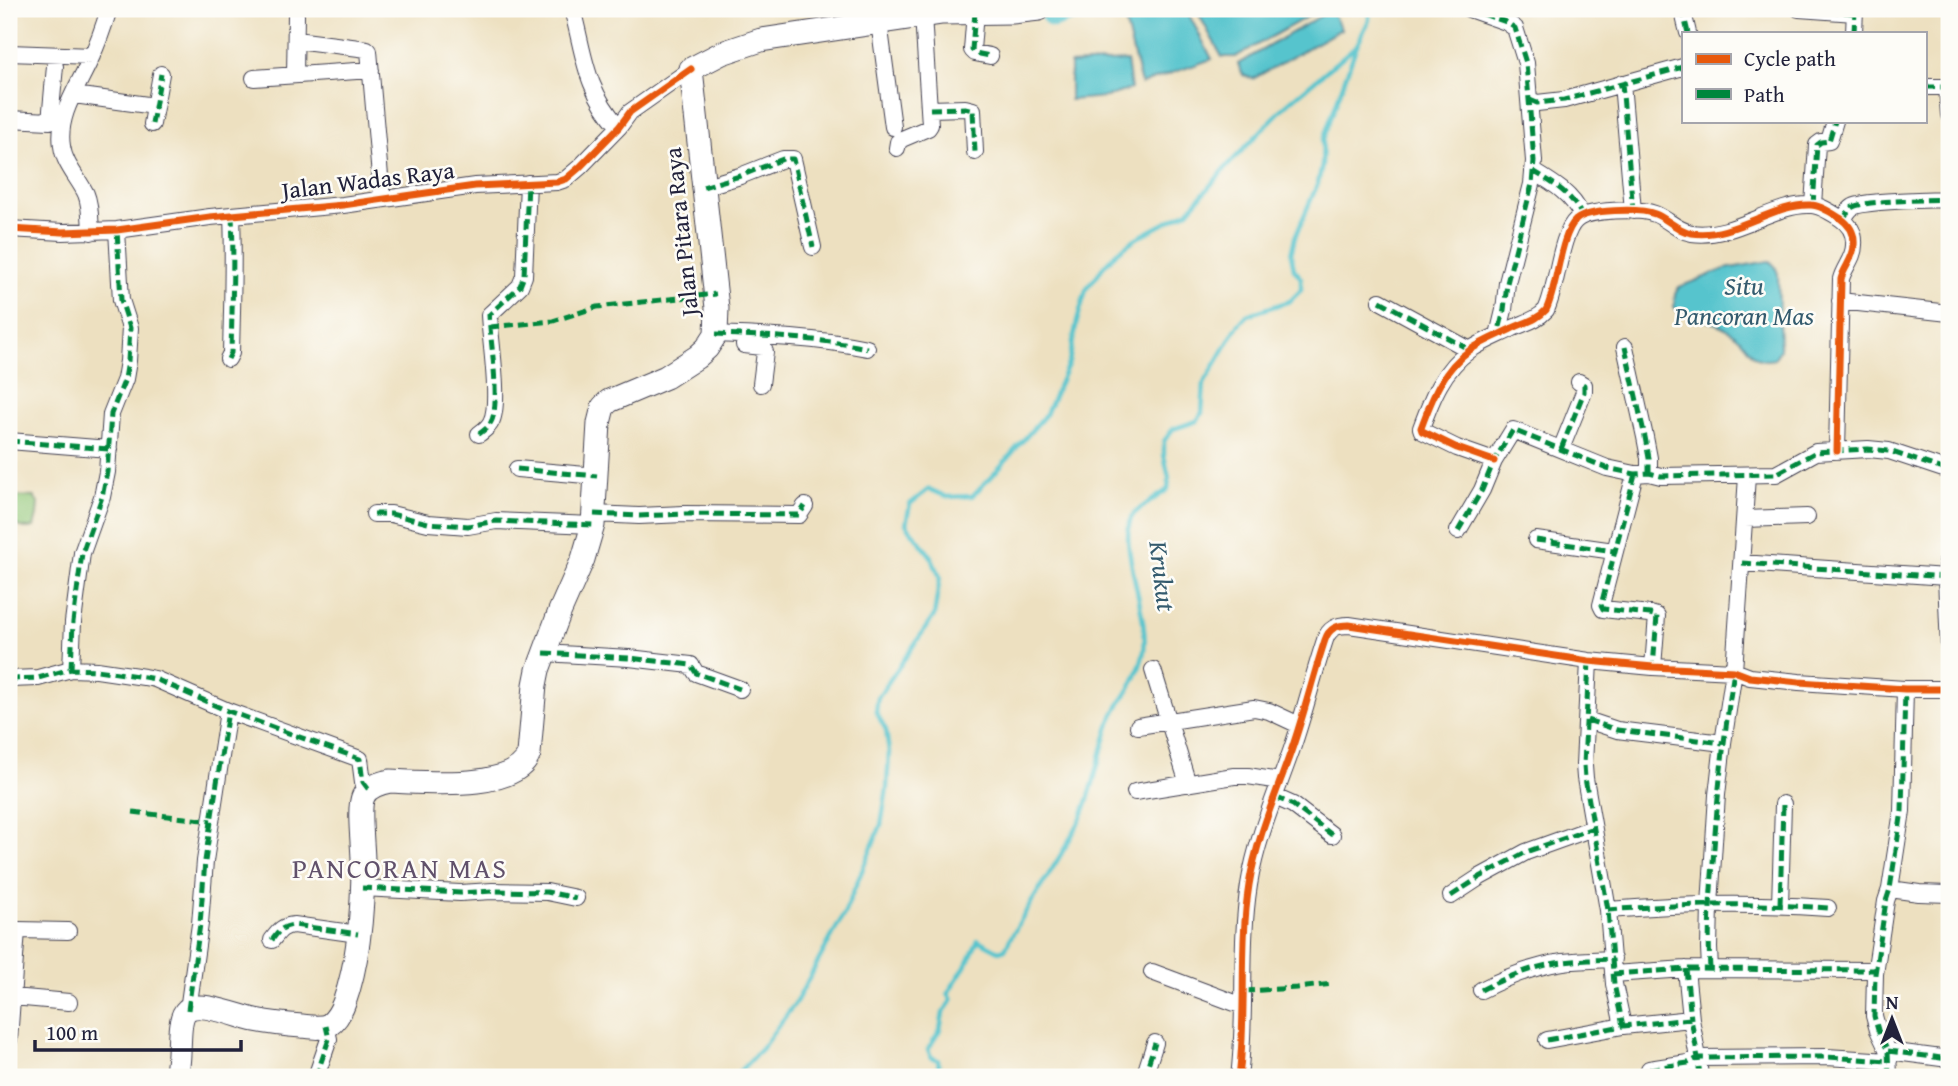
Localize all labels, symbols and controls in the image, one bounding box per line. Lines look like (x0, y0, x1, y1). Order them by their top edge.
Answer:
legend (1682, 32, 1926, 122)
text: Cycle path (1744, 43, 1836, 74)
text: Path (1744, 79, 1785, 110)
street label: Jalan Pitara Raya (655, 145, 708, 321)
street label: Jalan Wadas Raya (277, 152, 457, 208)
water label: Situ Pancoran Mas (1673, 266, 1814, 335)
water label: Krukut (1139, 537, 1187, 614)
district label: PANCORAN MAS (292, 847, 508, 888)
north arrow (1856, 984, 1926, 1054)
text: N (1886, 988, 1899, 1016)
scale bar (35, 1009, 242, 1053)
text: 100 m (46, 1017, 98, 1048)

